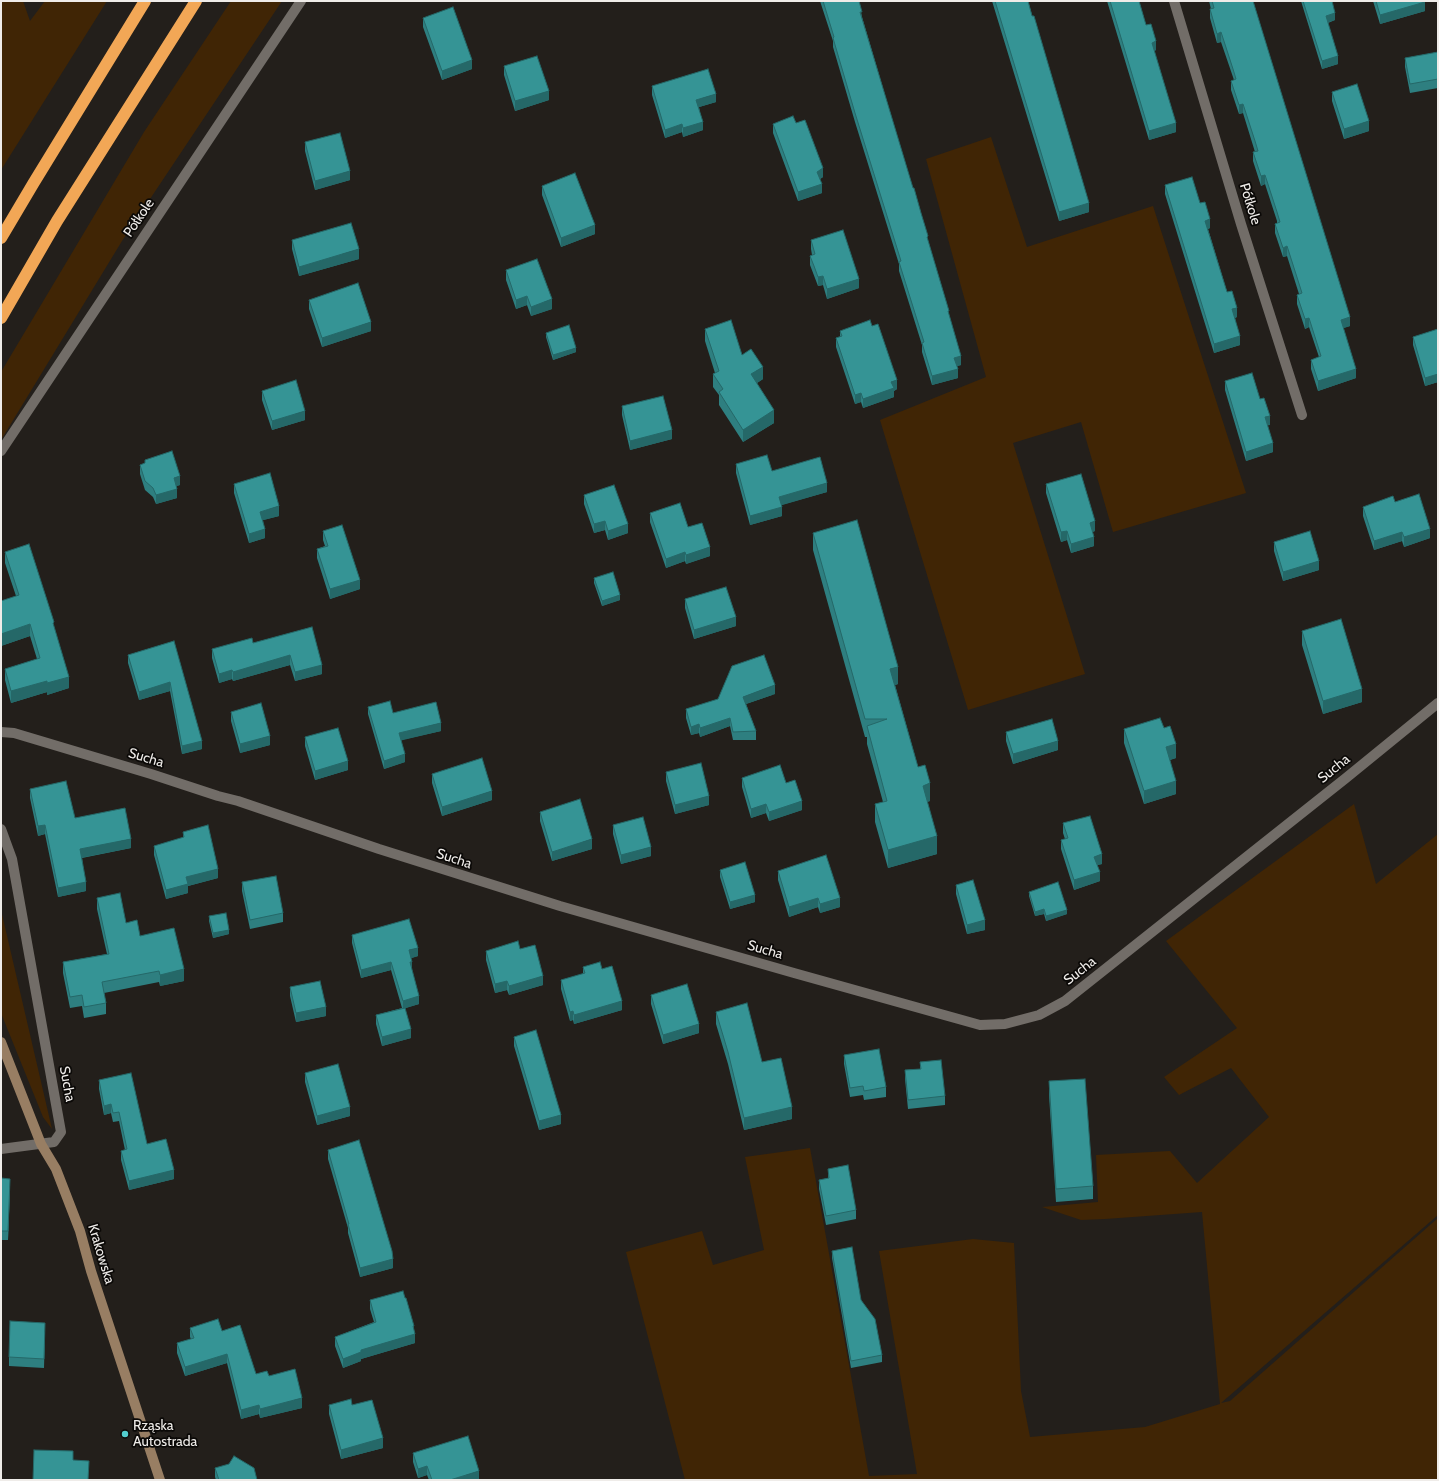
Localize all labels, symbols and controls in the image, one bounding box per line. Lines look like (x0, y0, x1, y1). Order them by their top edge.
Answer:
street label: Półkole (1236, 181, 1264, 227)
street label: Półkole (120, 196, 158, 240)
street label: Sucha (126, 745, 166, 771)
street label: Sucha (1315, 751, 1353, 787)
street label: Sucha (434, 845, 474, 873)
street label: Sucha (745, 937, 785, 963)
street label: Sucha (1061, 953, 1099, 989)
street label: Sucha (56, 1065, 78, 1103)
street label: Krakowska (84, 1222, 118, 1286)
place label: Rząska Autostrada (133, 1418, 197, 1450)
marker: Rząska Autostrada (120, 1429, 130, 1439)

